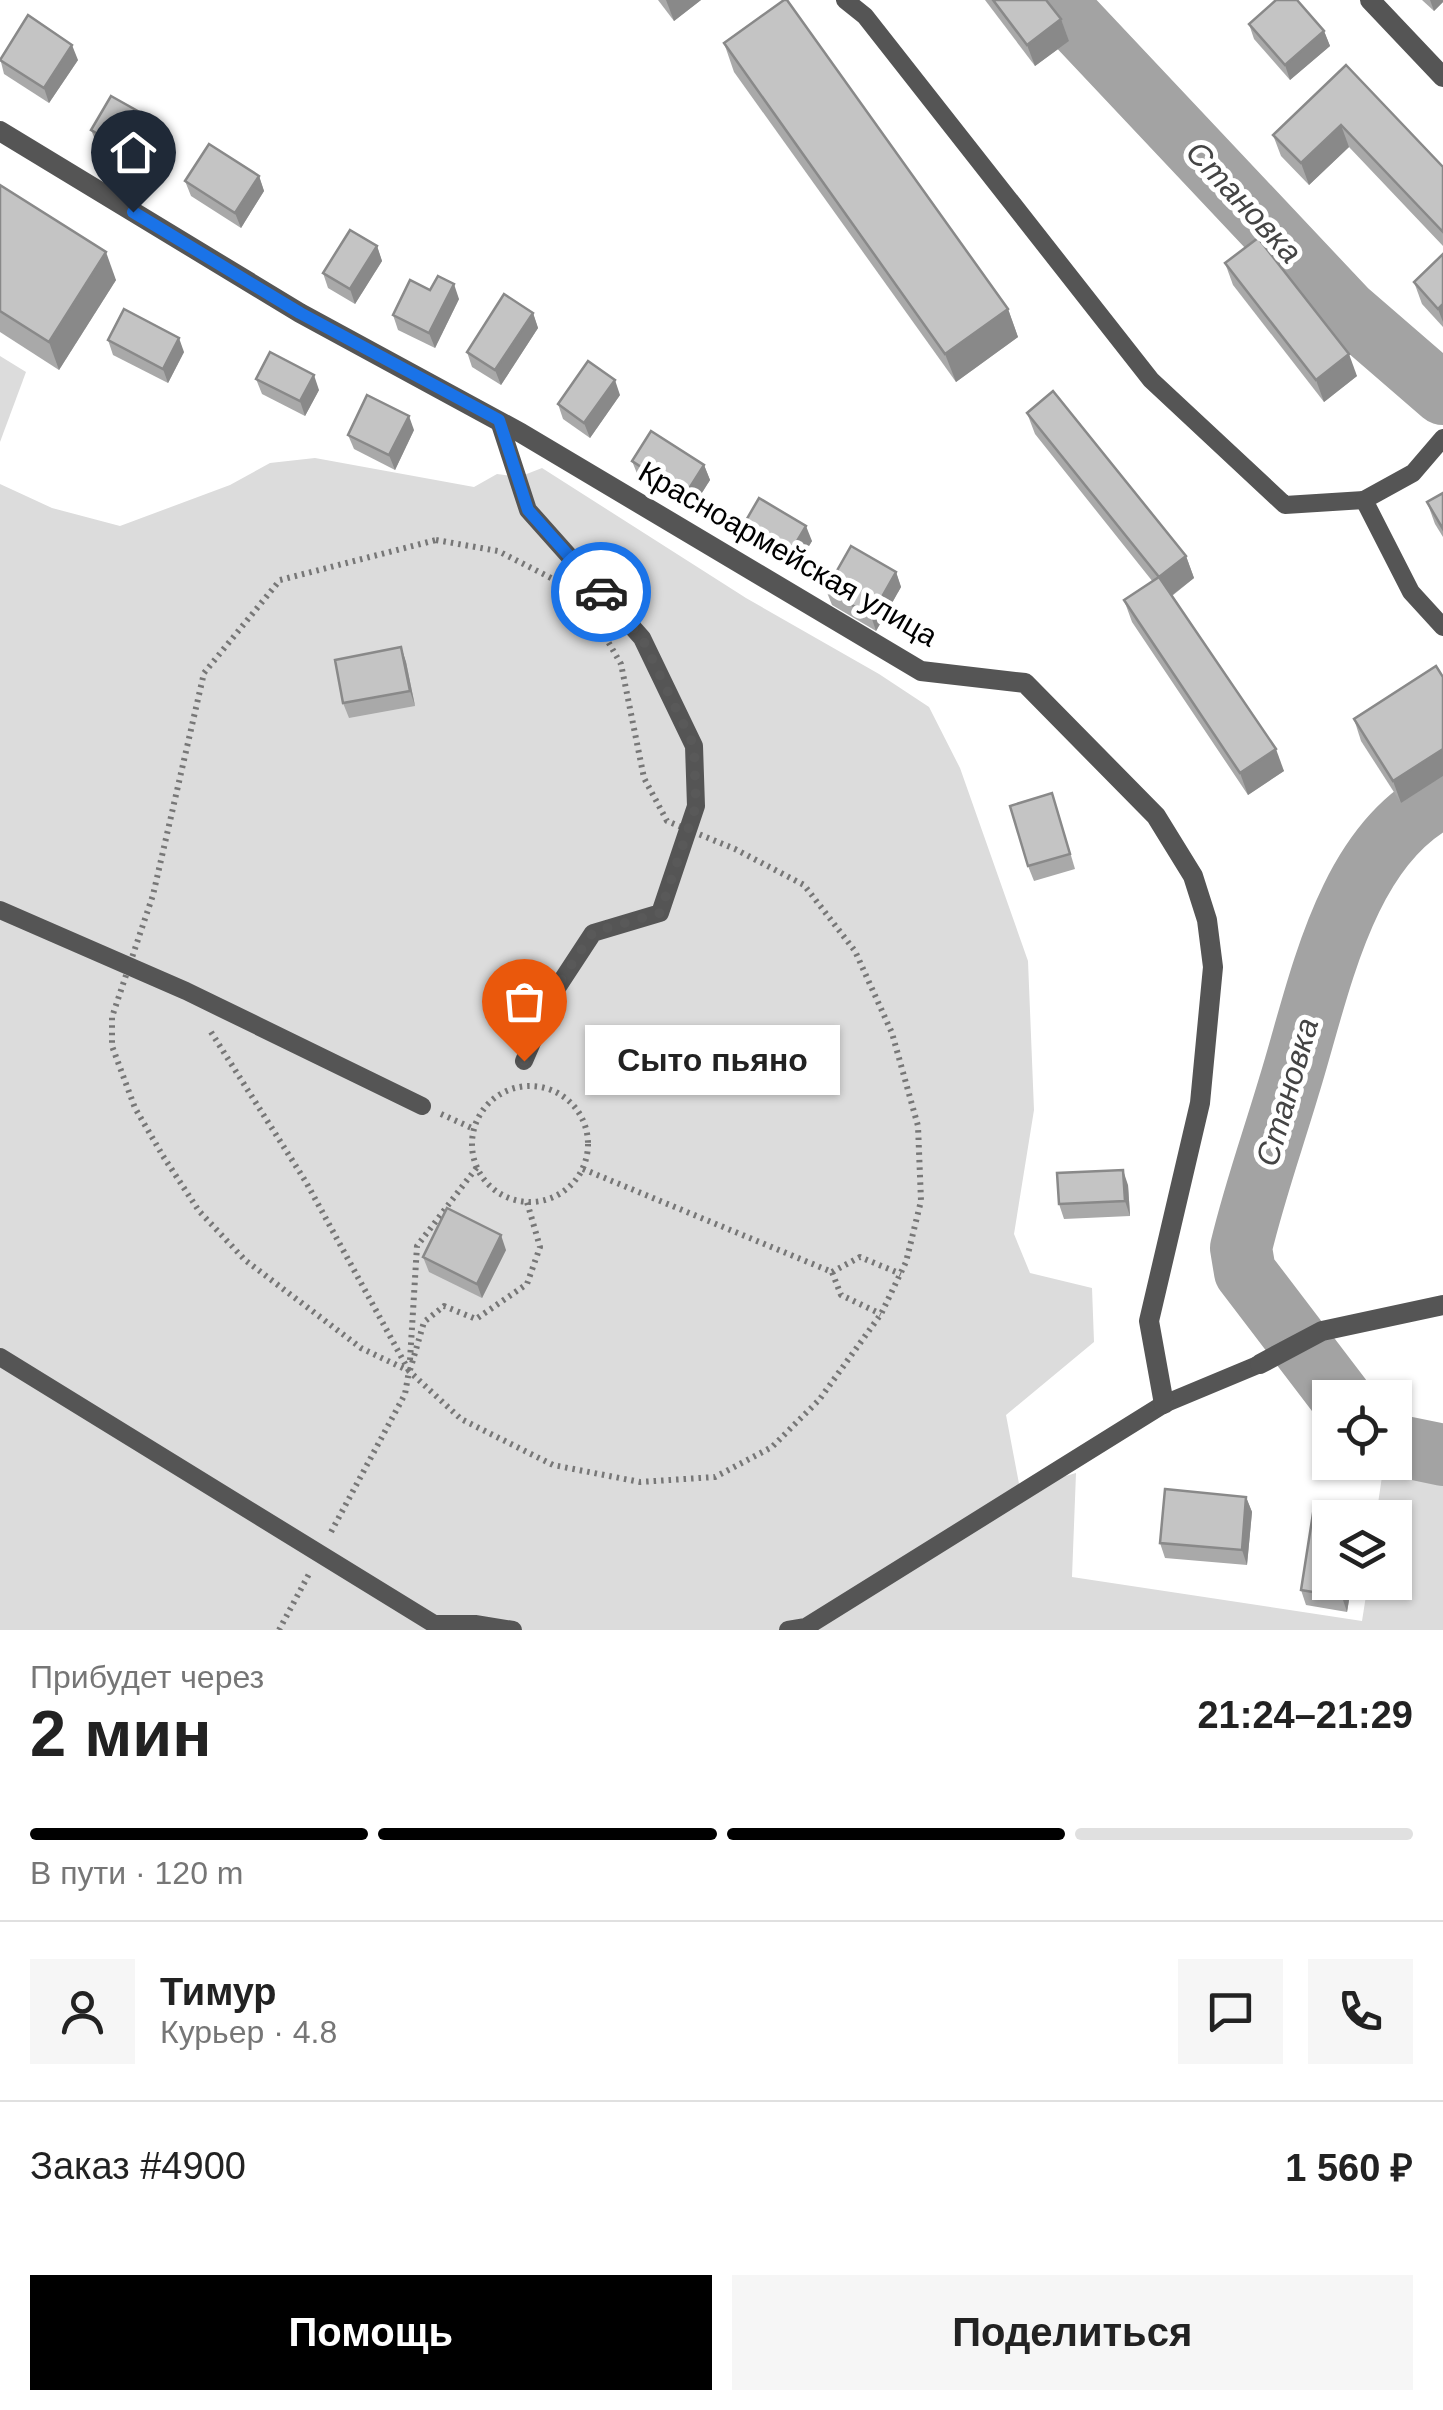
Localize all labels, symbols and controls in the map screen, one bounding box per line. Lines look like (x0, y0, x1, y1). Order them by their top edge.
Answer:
pin (91, 110, 176, 213)
icon: home (106, 125, 161, 180)
water label: Становка (1179, 134, 1309, 270)
street label: Красноармейская улица (633, 455, 944, 653)
courier (551, 542, 651, 642)
icon: car (574, 565, 629, 620)
pin (482, 959, 567, 1062)
icon: bag (497, 974, 552, 1029)
water label: Становка (1249, 1014, 1325, 1170)
callout: Сыто пьяно (584, 1026, 839, 1096)
text: Сыто пьяно (617, 1042, 808, 1078)
map controls (1312, 1380, 1412, 1600)
button: locate (1312, 1380, 1412, 1480)
button: layers (1312, 1500, 1412, 1600)
text: Прибудет через (30, 1659, 264, 1695)
text: 21:24–21:29 (1197, 1694, 1413, 1736)
text: 2 мин (30, 1697, 212, 1770)
text: В пути · 120 m (30, 1855, 243, 1891)
button: person (30, 1959, 135, 2064)
button: chat (1178, 1959, 1283, 2064)
button: phone (1308, 1959, 1413, 2064)
text: Тимур (160, 1971, 277, 2013)
text: Курьер · 4.8 (160, 2014, 337, 2050)
text: Заказ #4900 (30, 2145, 246, 2187)
text: 1 560 ₽ (1285, 2147, 1413, 2189)
button: Помощь (30, 2275, 712, 2390)
button: Поделиться (732, 2275, 1413, 2390)

